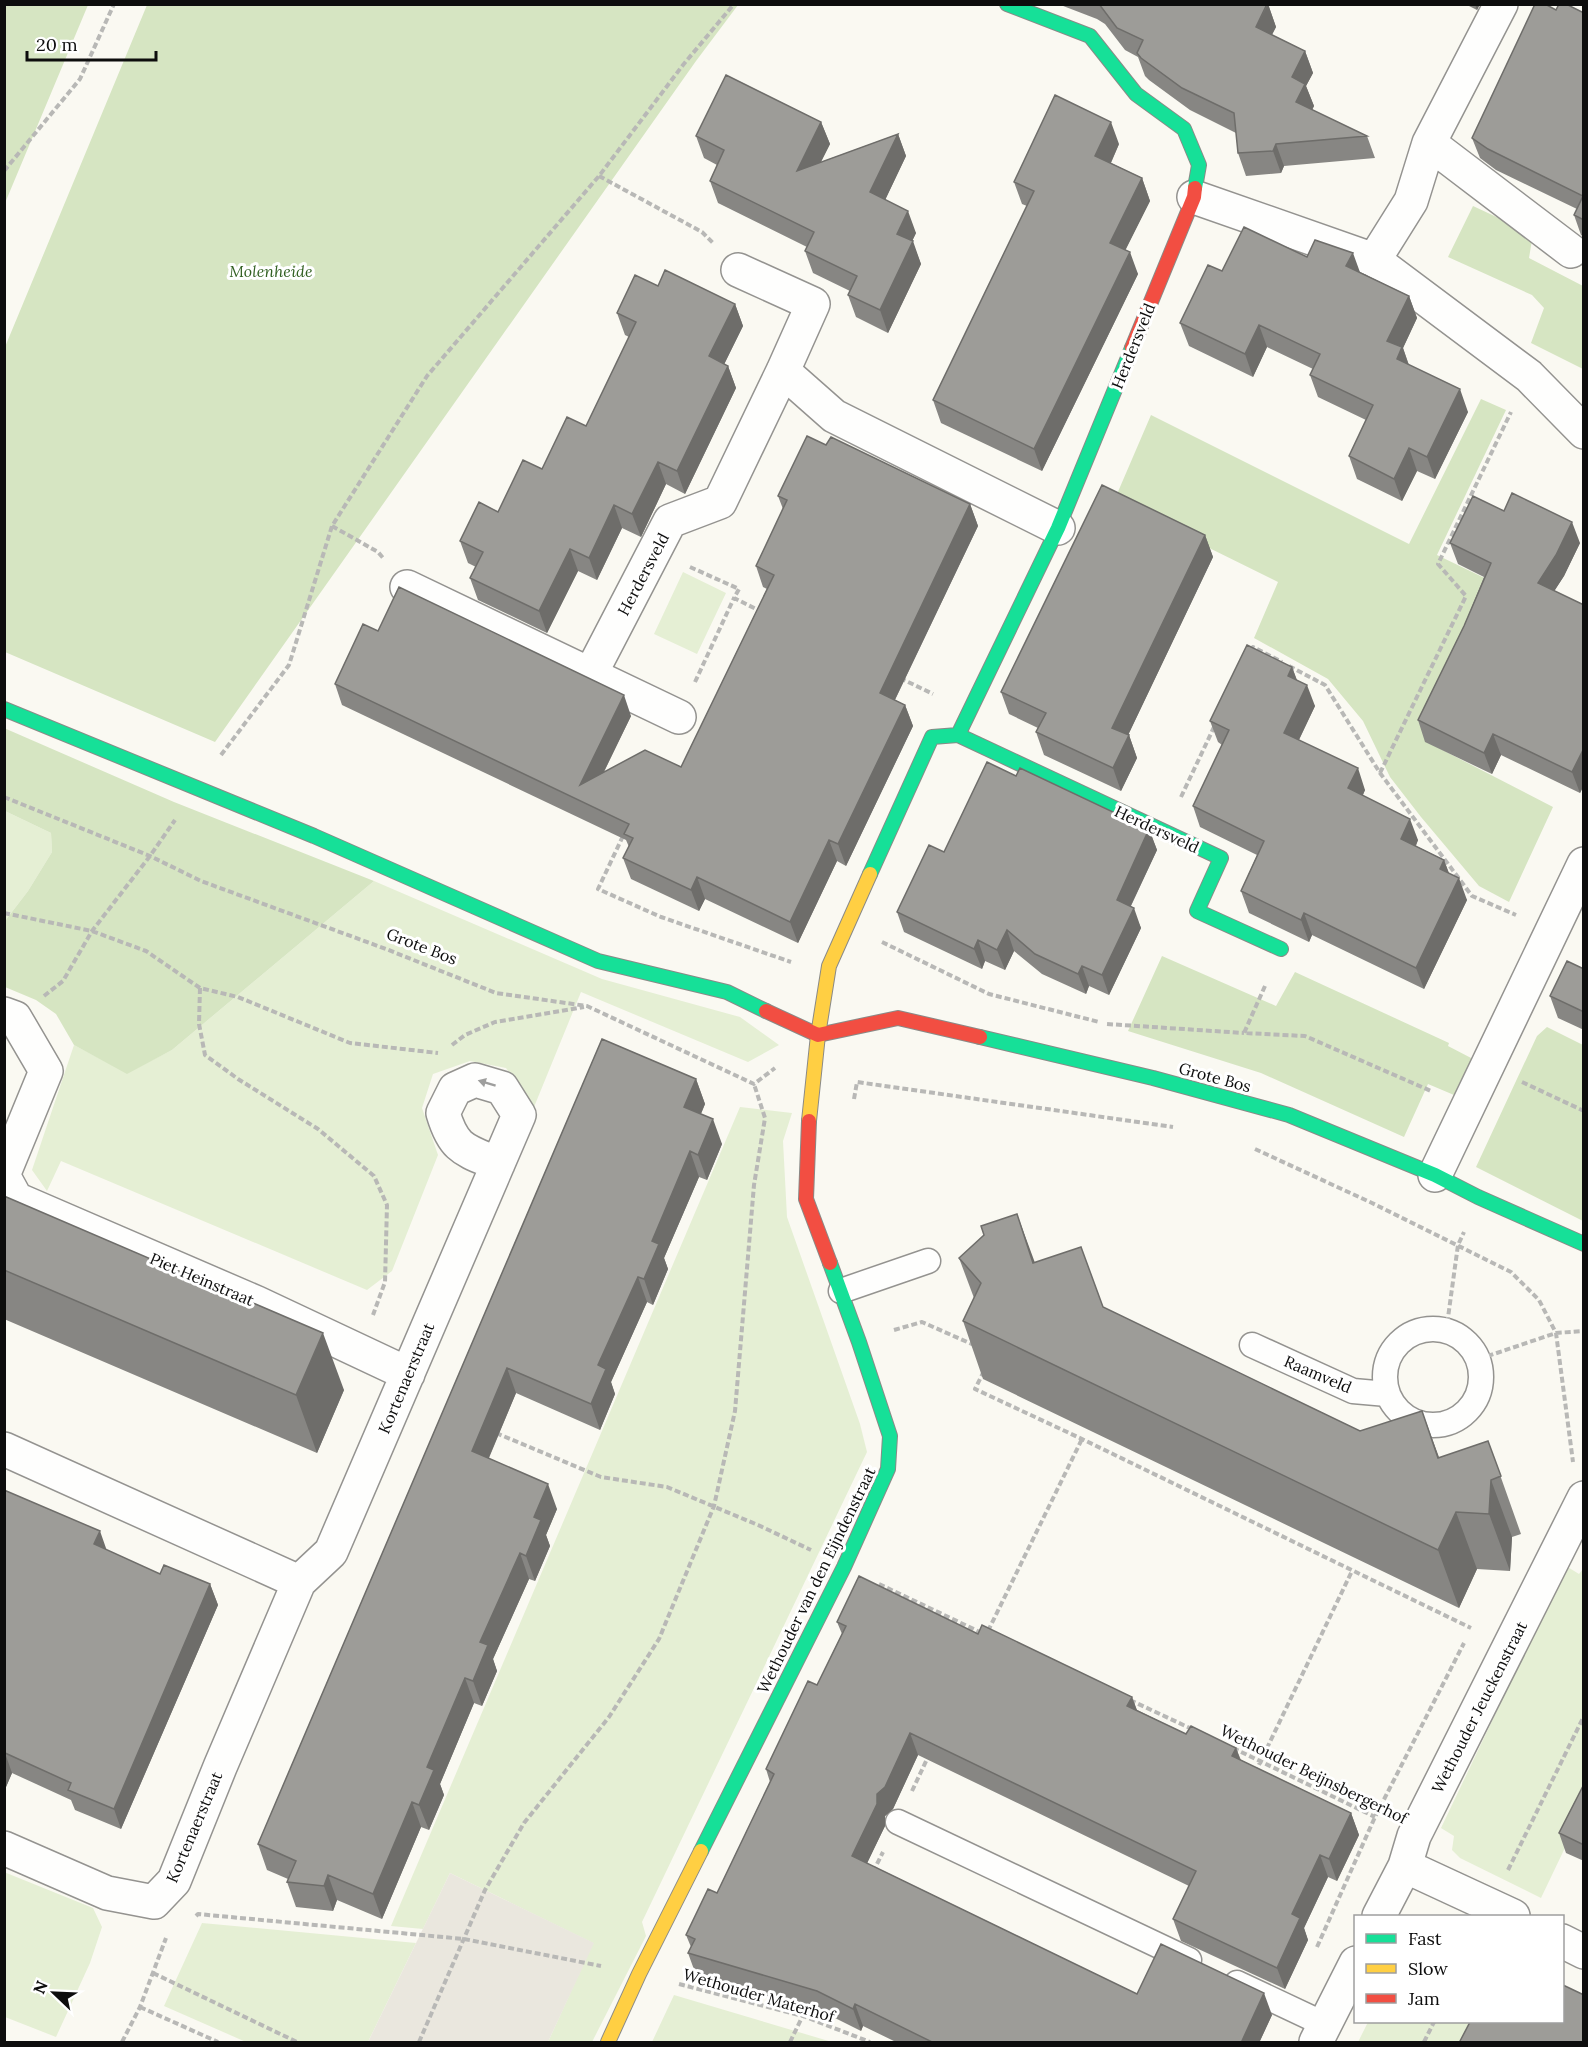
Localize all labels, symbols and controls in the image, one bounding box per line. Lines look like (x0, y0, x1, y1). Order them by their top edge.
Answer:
scale bar (27, 24, 156, 62)
text: 20 m (36, 33, 78, 56)
park label: Molenheide (229, 261, 313, 281)
street label: Herdersveld (1107, 300, 1159, 392)
street label: Herdersveld (613, 529, 673, 619)
street label: Herdersveld (1112, 801, 1203, 857)
street label: Grote Bos (384, 923, 460, 969)
street label: Grote Bos (1177, 1058, 1253, 1096)
one-way arrow (478, 1078, 496, 1088)
street label: Piet Heinstraat (147, 1248, 258, 1310)
street label: Kortenaerstraat (374, 1319, 439, 1436)
street label: Raamveld (1281, 1351, 1355, 1397)
street label: Wethouder van den Eijndenstraat (752, 1463, 880, 1697)
street label: Wethouder Jeuckenstraat (1427, 1617, 1531, 1796)
street label: Wethouder Beijnsbergerhof (1217, 1720, 1412, 1829)
street label: Kortenaerstraat (162, 1768, 227, 1885)
legend (1354, 1915, 1564, 2023)
text: Fast (1408, 1927, 1442, 1950)
text: Slow (1408, 1957, 1448, 1980)
north arrow (24, 1963, 84, 2023)
street label: Wethouder Materhof (681, 1964, 839, 2027)
text: N (29, 1978, 52, 1997)
text: Jam (1407, 1987, 1440, 2010)

